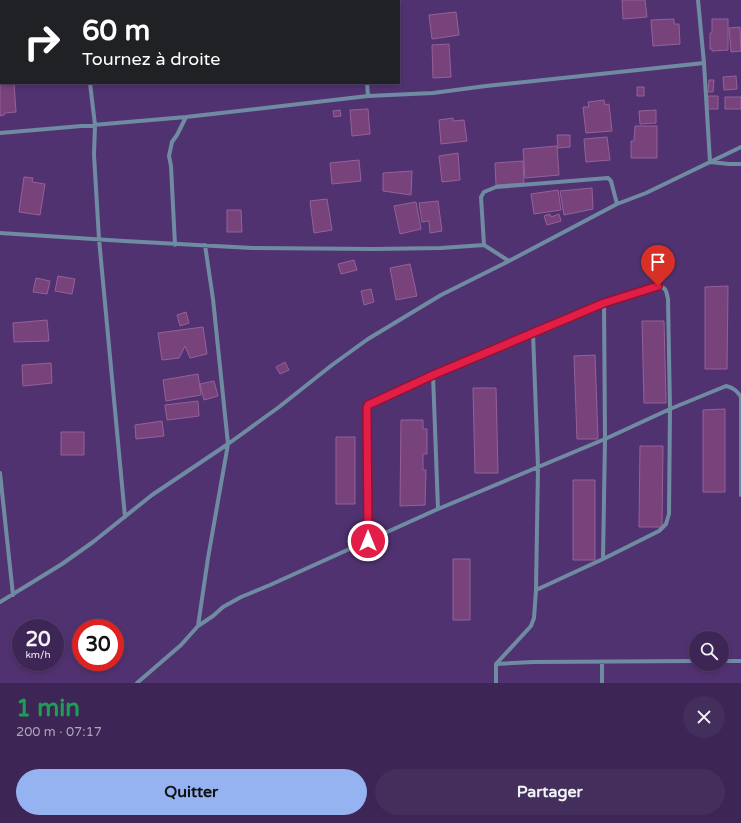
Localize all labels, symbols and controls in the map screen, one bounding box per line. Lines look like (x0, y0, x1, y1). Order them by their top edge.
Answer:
text: 60 m (82, 14, 150, 48)
icon: right (16, 16, 68, 68)
text: Tournez à droite (82, 48, 221, 70)
pin (641, 245, 675, 286)
icon: arrive (647, 251, 669, 273)
position arrow (347, 520, 389, 562)
speed limit sign: 30 (72, 619, 124, 671)
text: 20 (25, 628, 51, 652)
map controls (689, 631, 729, 671)
button: search (689, 631, 729, 671)
text: km/h (25, 649, 51, 661)
text: 1 min (16, 694, 80, 723)
button: close (683, 696, 725, 738)
text: 200 m · 07:17 (16, 724, 102, 740)
button: Quitter (16, 769, 367, 815)
button: Partager (375, 769, 725, 815)

